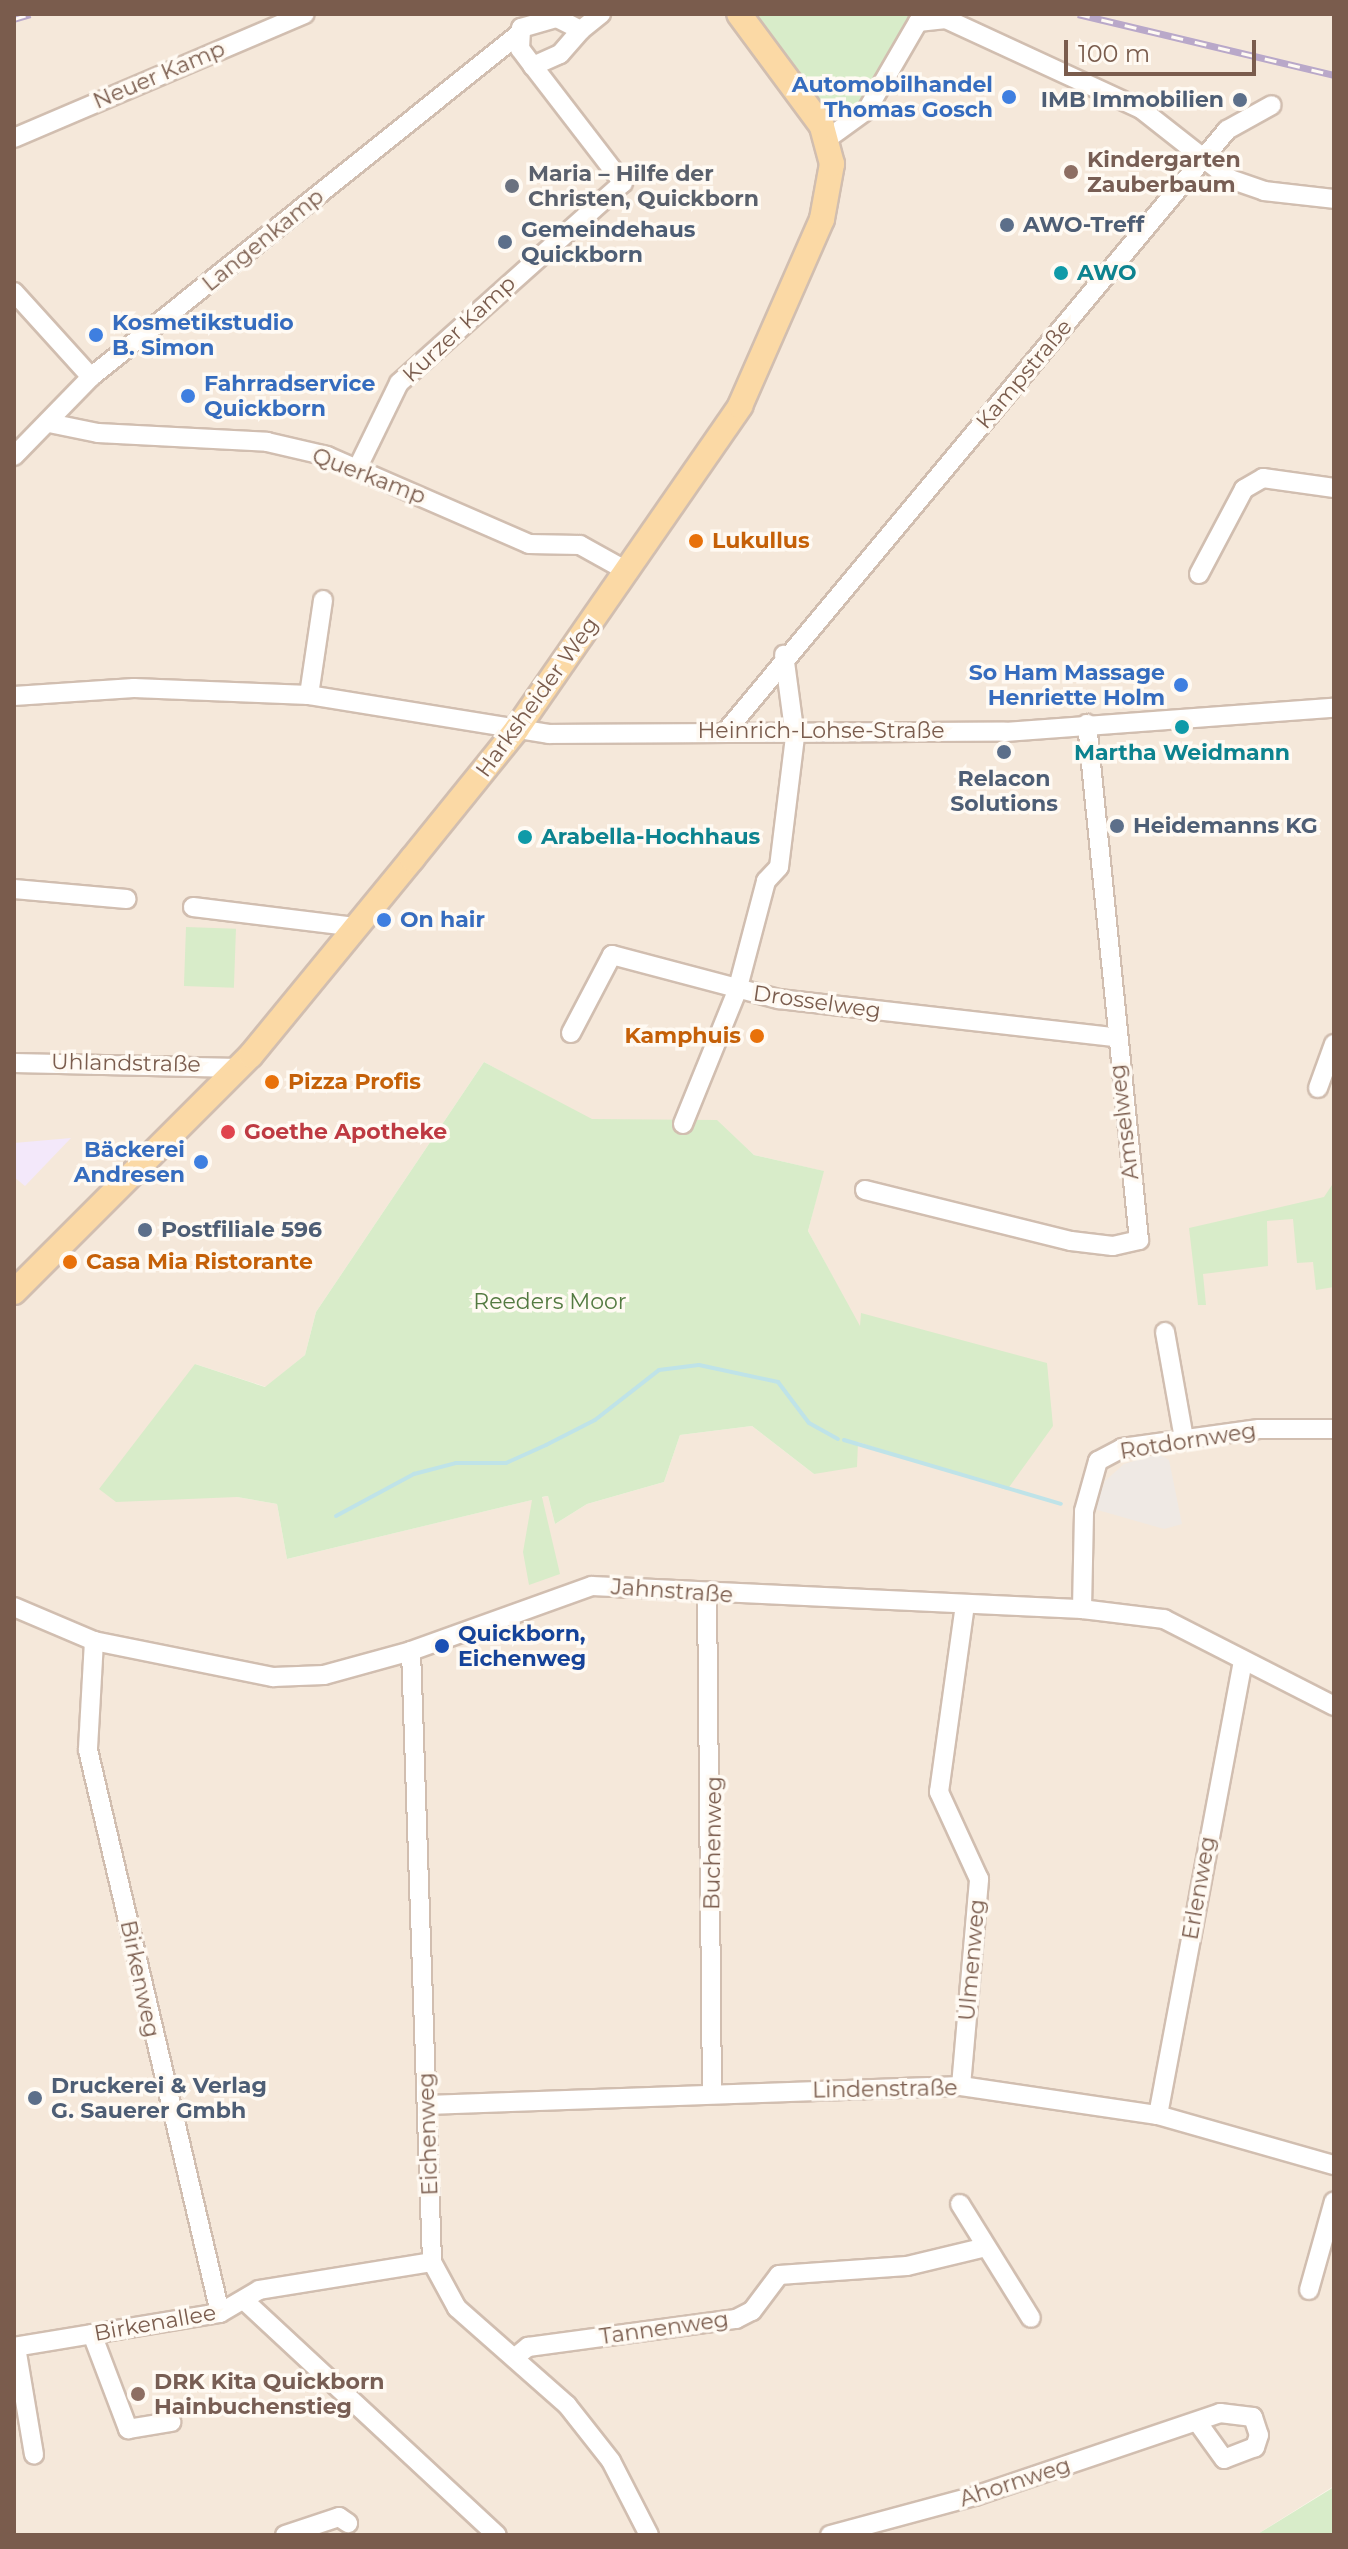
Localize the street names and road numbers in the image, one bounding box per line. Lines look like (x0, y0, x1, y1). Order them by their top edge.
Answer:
street label: Neuer Kamp (89, 35, 229, 115)
street label: Langenkamp (197, 183, 329, 297)
street label: Kurzer Kamp (397, 270, 521, 388)
street label: Kampstraße (970, 314, 1078, 434)
street label: Querkamp (309, 442, 429, 510)
street label: Harksheider Weg (470, 612, 604, 782)
street label: Heinrich-Lohse-Straße (697, 718, 945, 744)
street label: Drosselweg (752, 980, 882, 1024)
street label: Uhlandstraße (51, 1048, 201, 1078)
street label: Amselweg (1104, 1063, 1144, 1181)
street label: Rotdornweg (1118, 1417, 1258, 1465)
street label: Jahnstraße (610, 1574, 734, 1608)
street label: Buchenweg (699, 1776, 727, 1910)
street label: Erlenweg (1177, 1834, 1221, 1942)
street label: Ulmenweg (954, 1898, 990, 2022)
street label: Birkenweg (115, 1918, 165, 2040)
street label: Eichenweg (413, 2072, 443, 2196)
street label: Lindenstraße (812, 2075, 958, 2103)
street label: Birkenallee (92, 2299, 218, 2347)
street label: Tannenweg (598, 2306, 730, 2350)
street label: Ahornweg (956, 2452, 1074, 2512)

